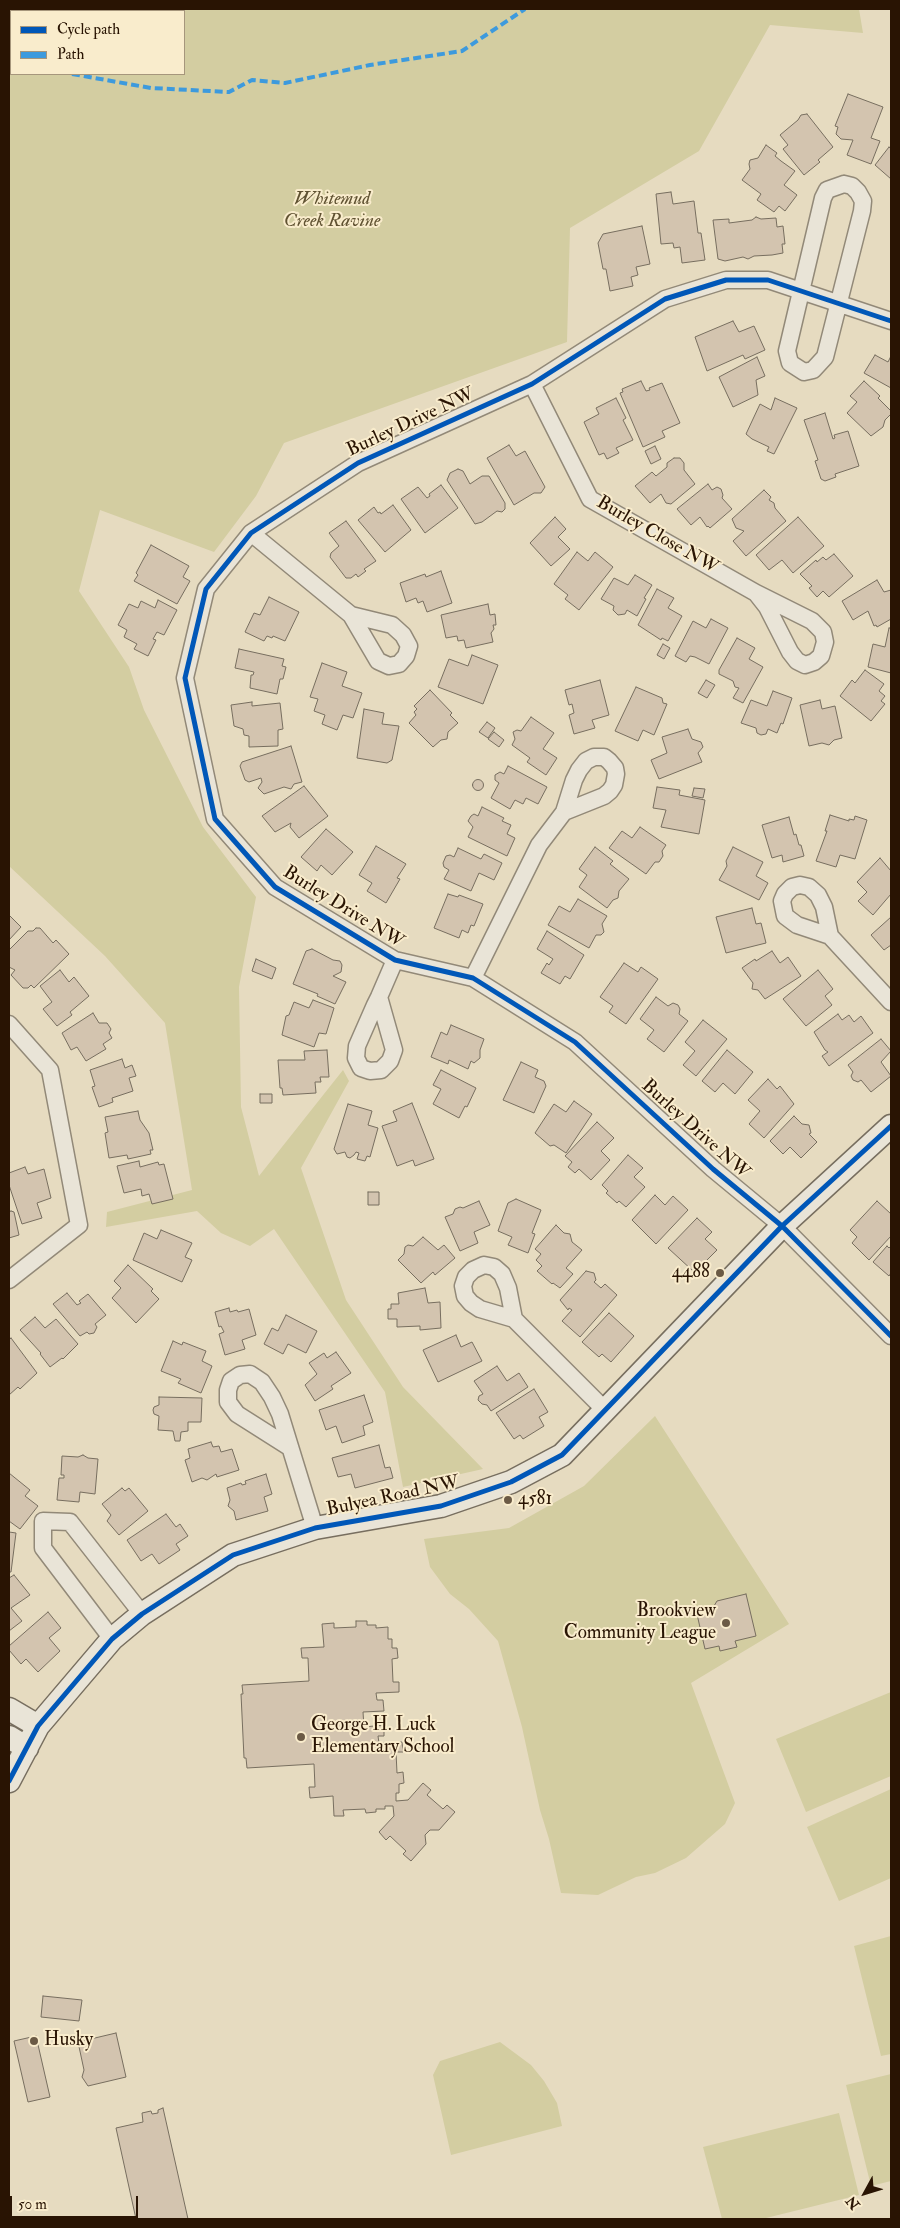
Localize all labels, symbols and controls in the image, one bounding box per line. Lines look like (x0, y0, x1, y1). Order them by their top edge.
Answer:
legend (10, 10, 185, 75)
text: Cycle path (57, 20, 120, 39)
text: Path (57, 45, 84, 64)
park label: Whitemud Creek Ravine (284, 189, 380, 233)
street label: Burley Drive NW (344, 383, 478, 463)
street label: Burley Close NW (592, 492, 722, 580)
street label: Burley Drive NW (278, 862, 408, 954)
street label: Burley Drive NW (636, 1075, 754, 1185)
place label: 4488 (672, 1262, 710, 1284)
marker: 4488 (714, 1267, 726, 1279)
street label: Bulyea Road NW (325, 1472, 461, 1522)
place label: 4581 (518, 1489, 552, 1511)
marker: 4581 (502, 1494, 514, 1506)
place label: Brookview Community League (564, 1601, 716, 1645)
marker: Brookview Community League (720, 1617, 732, 1629)
place label: George H. Luck Elementary School (311, 1715, 454, 1759)
marker: George H. Luck Elementary School (295, 1731, 307, 1743)
place label: Husky (44, 2030, 93, 2052)
marker: Husky (28, 2035, 40, 2047)
north arrow (840, 2168, 890, 2218)
scale bar (12, 2186, 140, 2218)
text: N (842, 2193, 864, 2213)
text: 50 m (18, 2195, 47, 2214)

